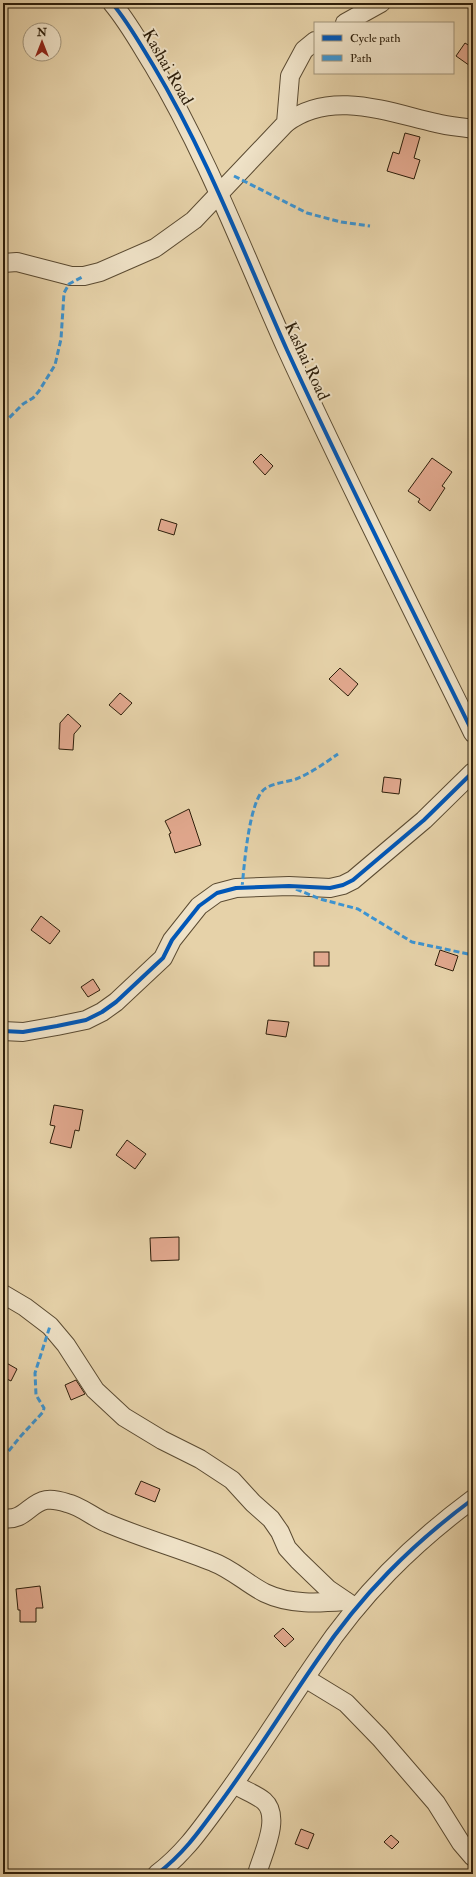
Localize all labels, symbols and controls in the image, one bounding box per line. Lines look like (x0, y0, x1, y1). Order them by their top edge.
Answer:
north arrow (22, 22, 62, 62)
legend (314, 22, 454, 74)
street label: Kashai Road (138, 25, 198, 109)
text: N (36, 26, 48, 39)
text: Cycle path (350, 31, 401, 46)
text: Path (350, 51, 373, 66)
street label: Kashai Road (280, 318, 335, 404)

